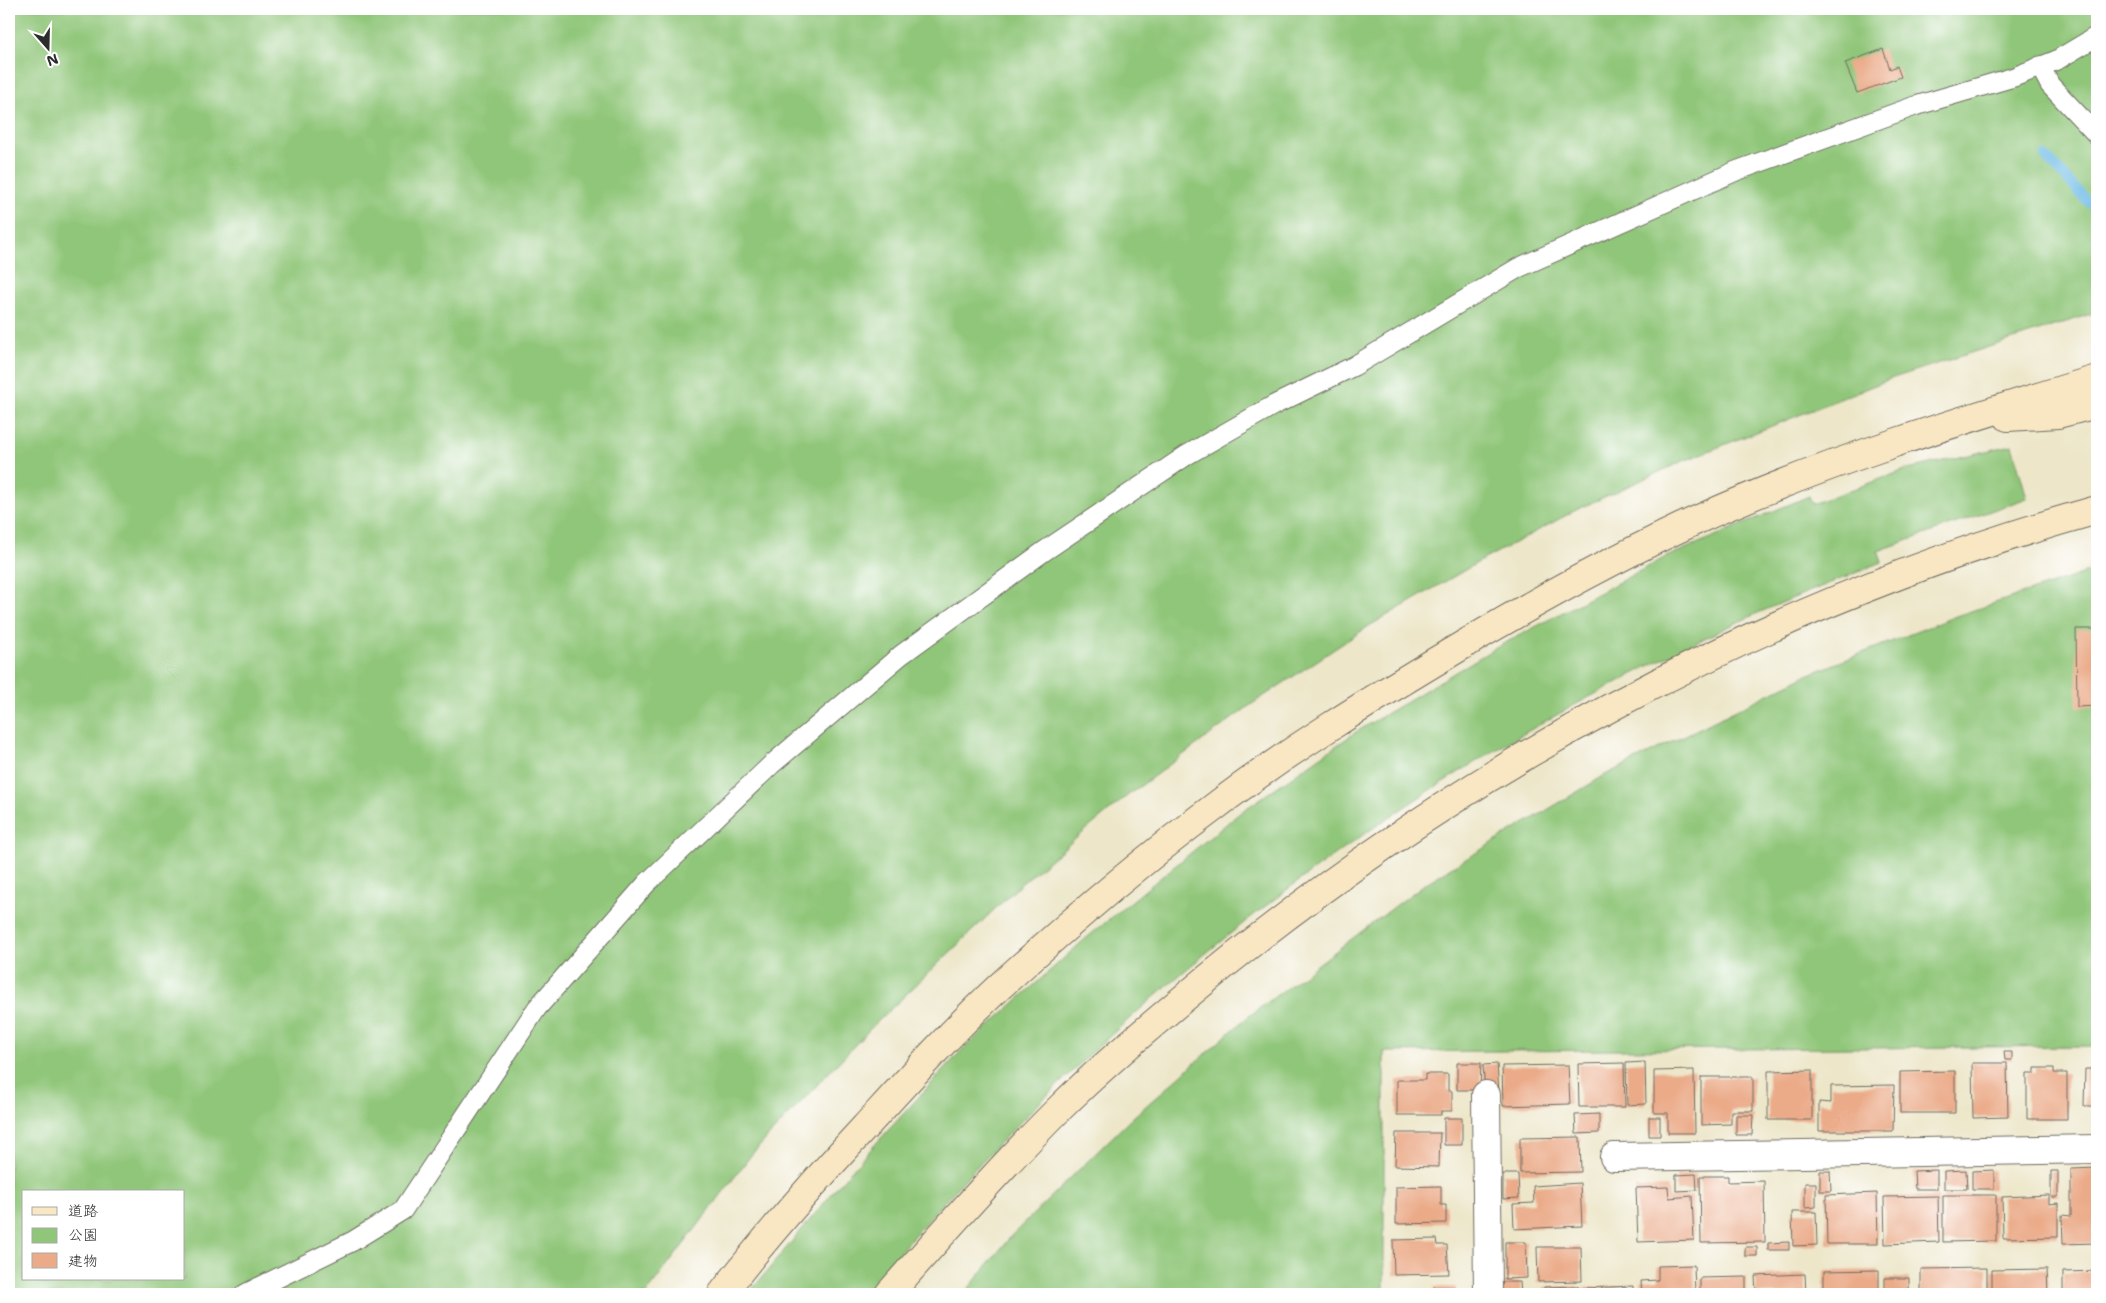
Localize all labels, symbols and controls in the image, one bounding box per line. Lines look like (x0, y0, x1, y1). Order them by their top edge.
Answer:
north arrow (22, 22, 72, 72)
text: N (44, 50, 61, 71)
legend (22, 1190, 185, 1280)
text: 道路 (68, 1201, 98, 1221)
text: 公園 (68, 1225, 98, 1245)
text: 建物 (68, 1251, 98, 1271)

